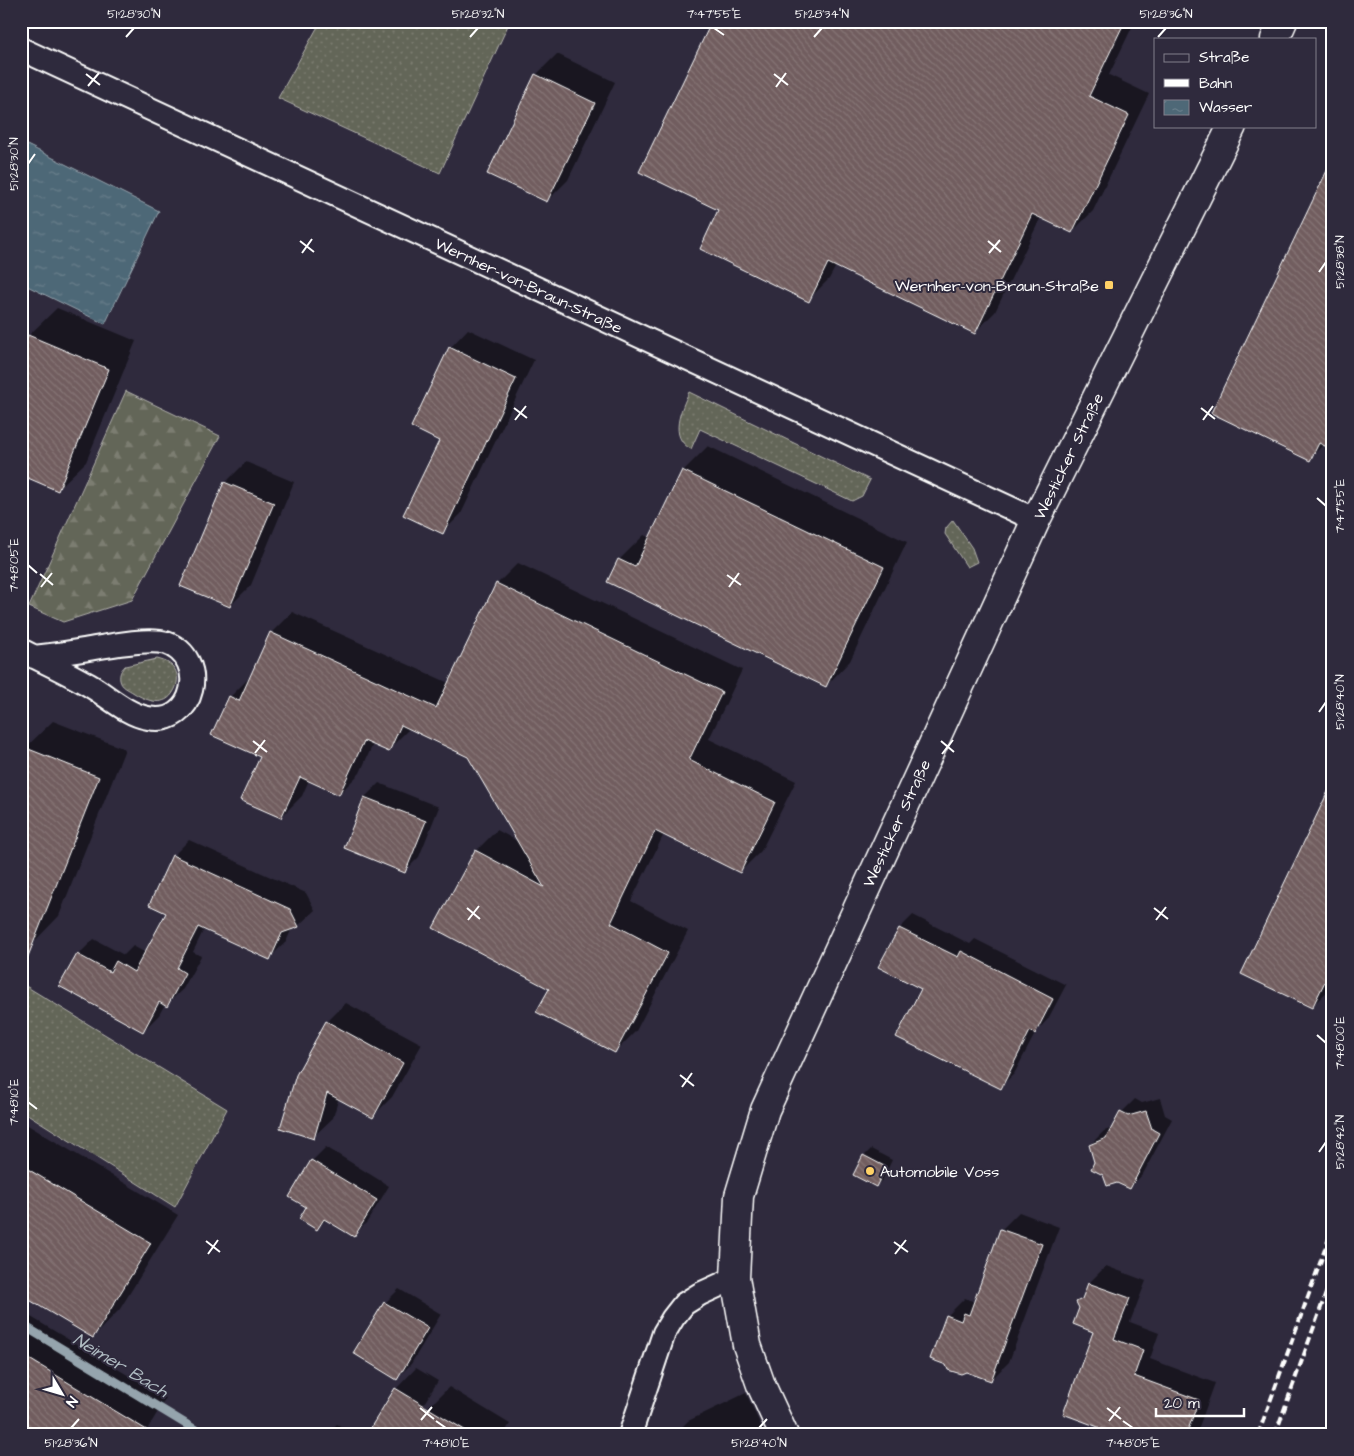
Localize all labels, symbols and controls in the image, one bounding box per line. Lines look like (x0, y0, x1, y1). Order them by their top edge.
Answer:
text: 51°28'30"N (107, 6, 161, 23)
text: 51°28'32"N (452, 6, 505, 23)
text: 7°47'55"E (687, 6, 741, 23)
text: 51°28'34"N (795, 6, 849, 23)
text: 51°28'36"N (1139, 6, 1193, 23)
legend (1154, 38, 1316, 128)
text: Straße (1199, 47, 1249, 68)
text: Bahn (1199, 73, 1233, 94)
text: Wasser (1199, 97, 1252, 118)
text: 51°28'30"N (6, 137, 23, 191)
street label: Wernher-von-Braun-Straße (431, 233, 626, 339)
text: 51°28'38"N (1332, 235, 1349, 289)
place label: Wernher-von-Braun-Straße (895, 275, 1099, 297)
marker: Wernher-von-Braun-Straße (1103, 279, 1115, 291)
street label: Westicker Straße (1029, 389, 1109, 523)
text: 7°47'55"E (1332, 479, 1349, 533)
text: 7°48'05"E (6, 538, 23, 592)
text: 51°28'40"N (1332, 674, 1349, 730)
street label: Westicker Straße (858, 756, 936, 891)
text: 7°48'00"E (1332, 1017, 1349, 1070)
text: 7°48'10"E (6, 1079, 23, 1125)
text: 51°28'42"N (1332, 1114, 1349, 1169)
place label: Automobile Voss (880, 1161, 999, 1183)
marker: Automobile Voss (864, 1165, 876, 1177)
water label: Neimer Bach (70, 1328, 172, 1402)
north arrow (38, 1368, 88, 1418)
scale bar (1156, 1386, 1244, 1418)
text: 20 m (1164, 1393, 1200, 1414)
text: 51°28'36"N (44, 1435, 98, 1452)
text: 7°48'10"E (423, 1435, 469, 1452)
text: 51°28'40"N (731, 1435, 787, 1452)
text: 7°48'05"E (1106, 1435, 1160, 1452)

